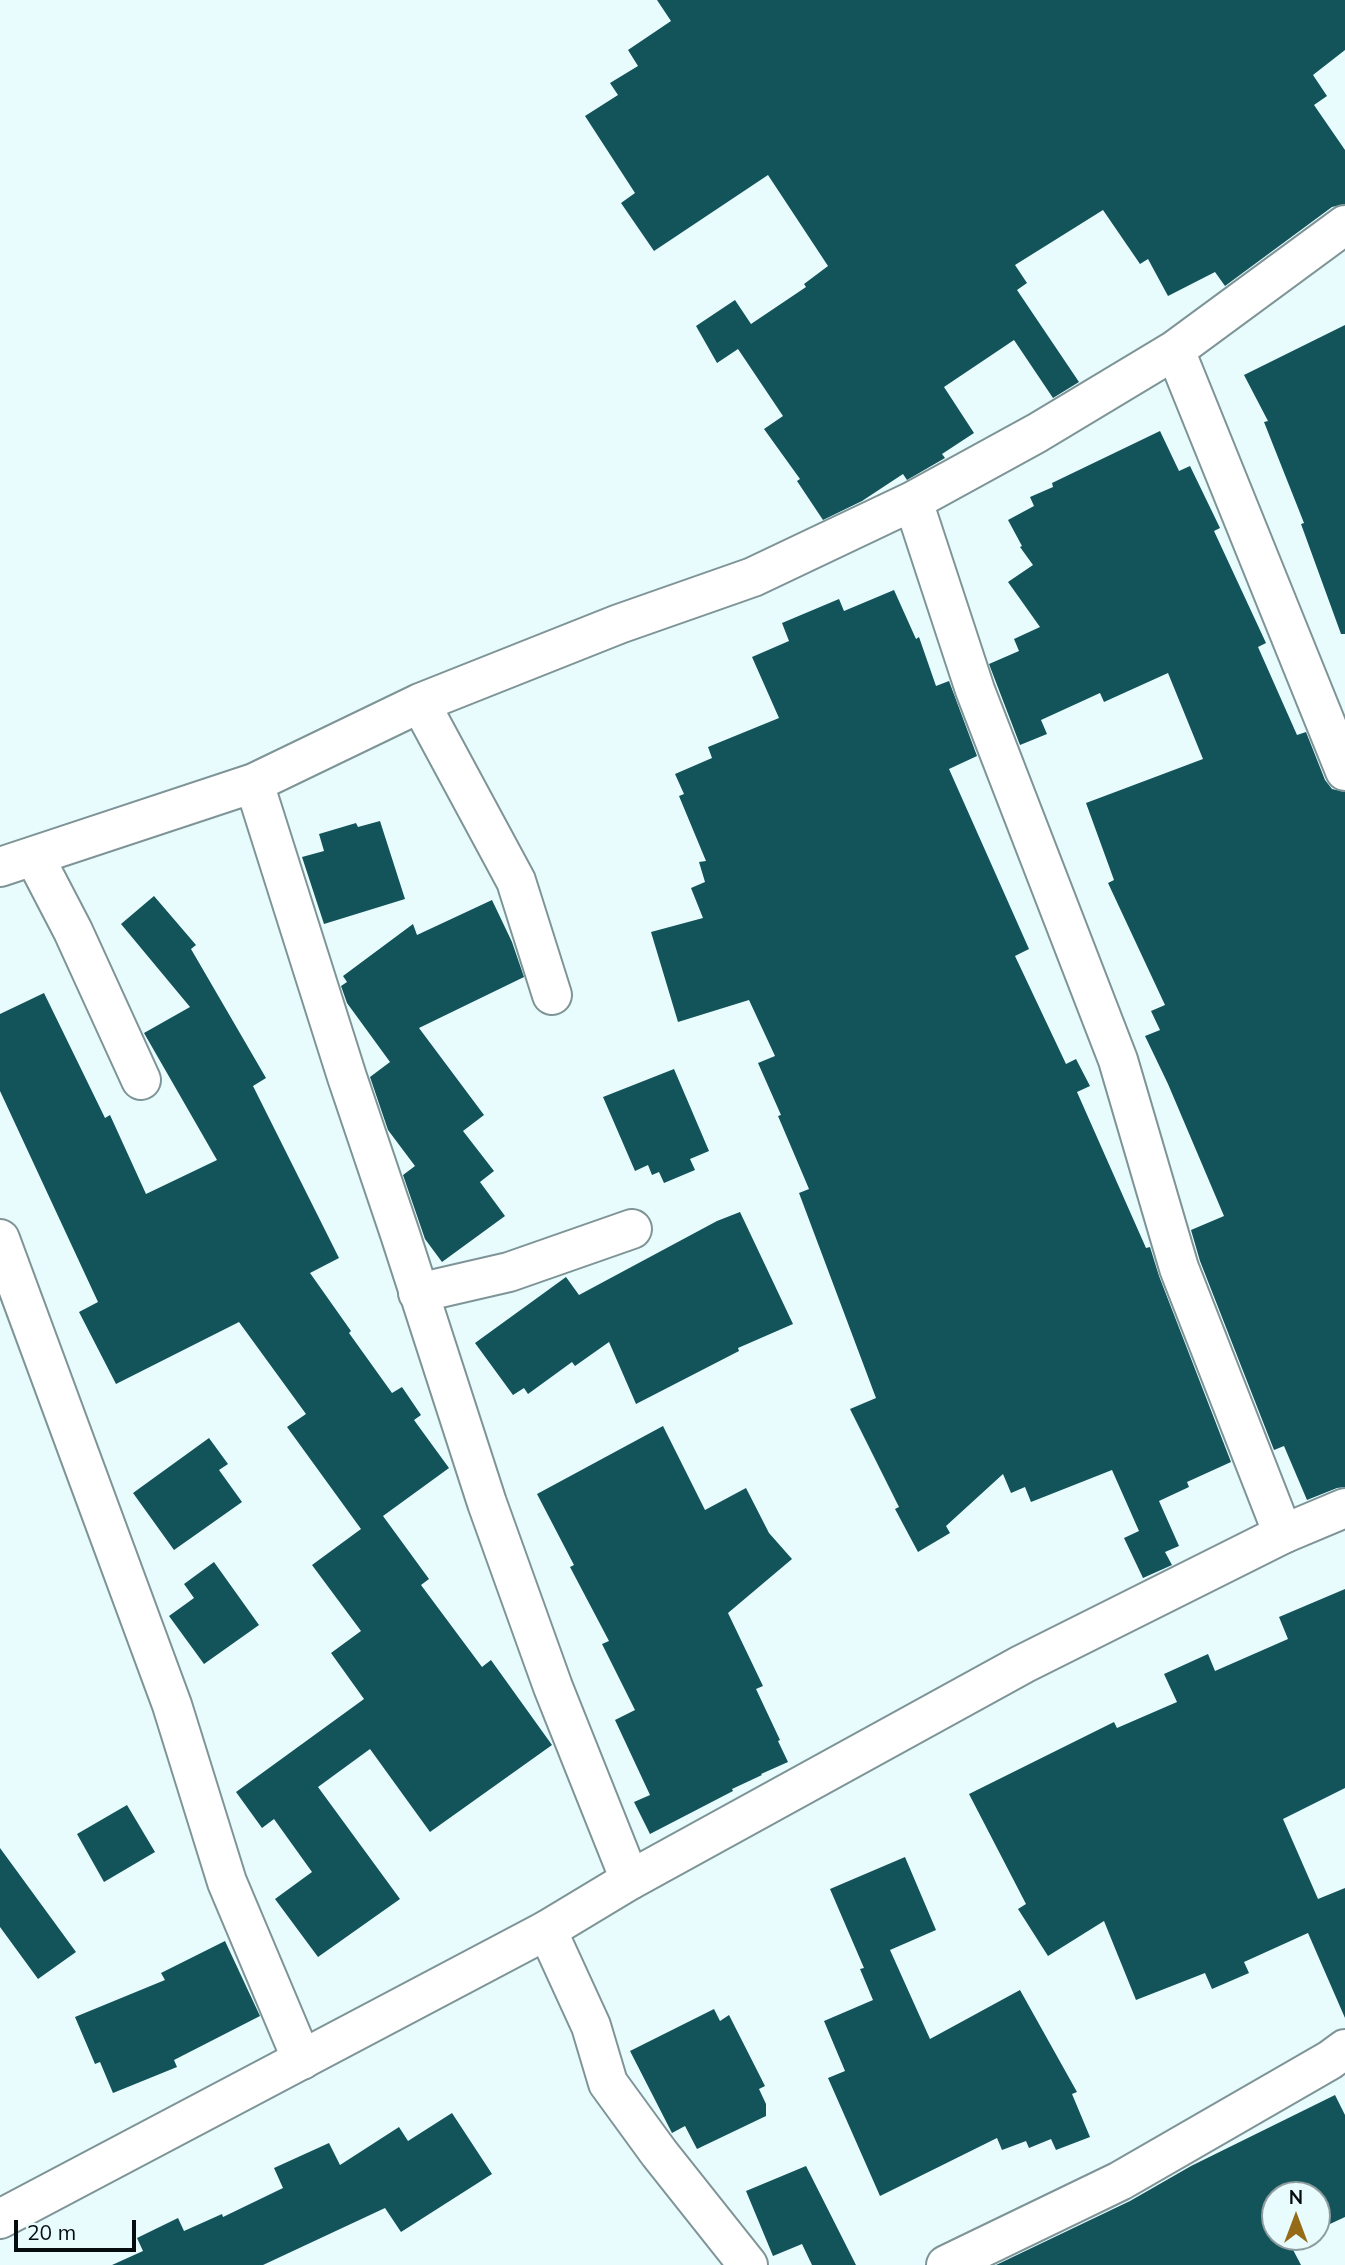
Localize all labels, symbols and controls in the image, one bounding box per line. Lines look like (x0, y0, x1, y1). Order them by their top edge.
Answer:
north arrow (1261, 2181, 1331, 2251)
text: N (1289, 2185, 1303, 2209)
scale bar (18, 2206, 140, 2250)
text: 20 m (27, 2219, 76, 2245)

